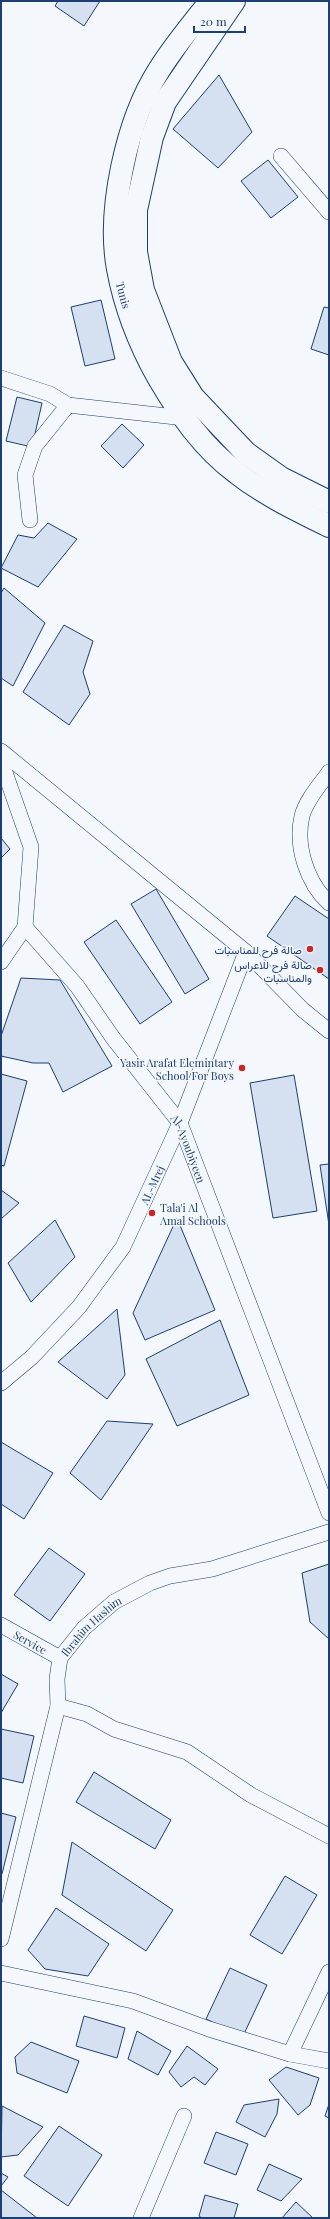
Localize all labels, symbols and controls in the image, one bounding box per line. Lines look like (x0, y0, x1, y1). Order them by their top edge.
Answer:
scale bar (194, 8, 245, 34)
text: 20 m (200, 13, 227, 29)
street label: Tunis (113, 280, 135, 310)
place label: صالة فرح للمناسبات (214, 942, 302, 958)
marker: صالة فرح للمناسبات (305, 944, 315, 954)
place label: صالة فرح للاعراس والمناسبات (234, 957, 312, 985)
marker: صالة فرح للاعراس والمناسبات (315, 965, 325, 975)
place label: Yasir Arafat Elemintary School For Boys (119, 1055, 234, 1083)
marker: Yasir Arafat Elemintary School For Boys (237, 1063, 247, 1073)
street label: Al-Ayoubiyeen (168, 1110, 210, 1185)
street label: AL-Mrej (136, 1163, 167, 1208)
place label: Tala'i Al Amal Schools (159, 1200, 226, 1228)
marker: Tala'i Al Amal Schools (147, 1208, 157, 1218)
street label: Ibrahim Hashim (57, 1592, 124, 1659)
street label: Service (11, 1626, 50, 1657)

